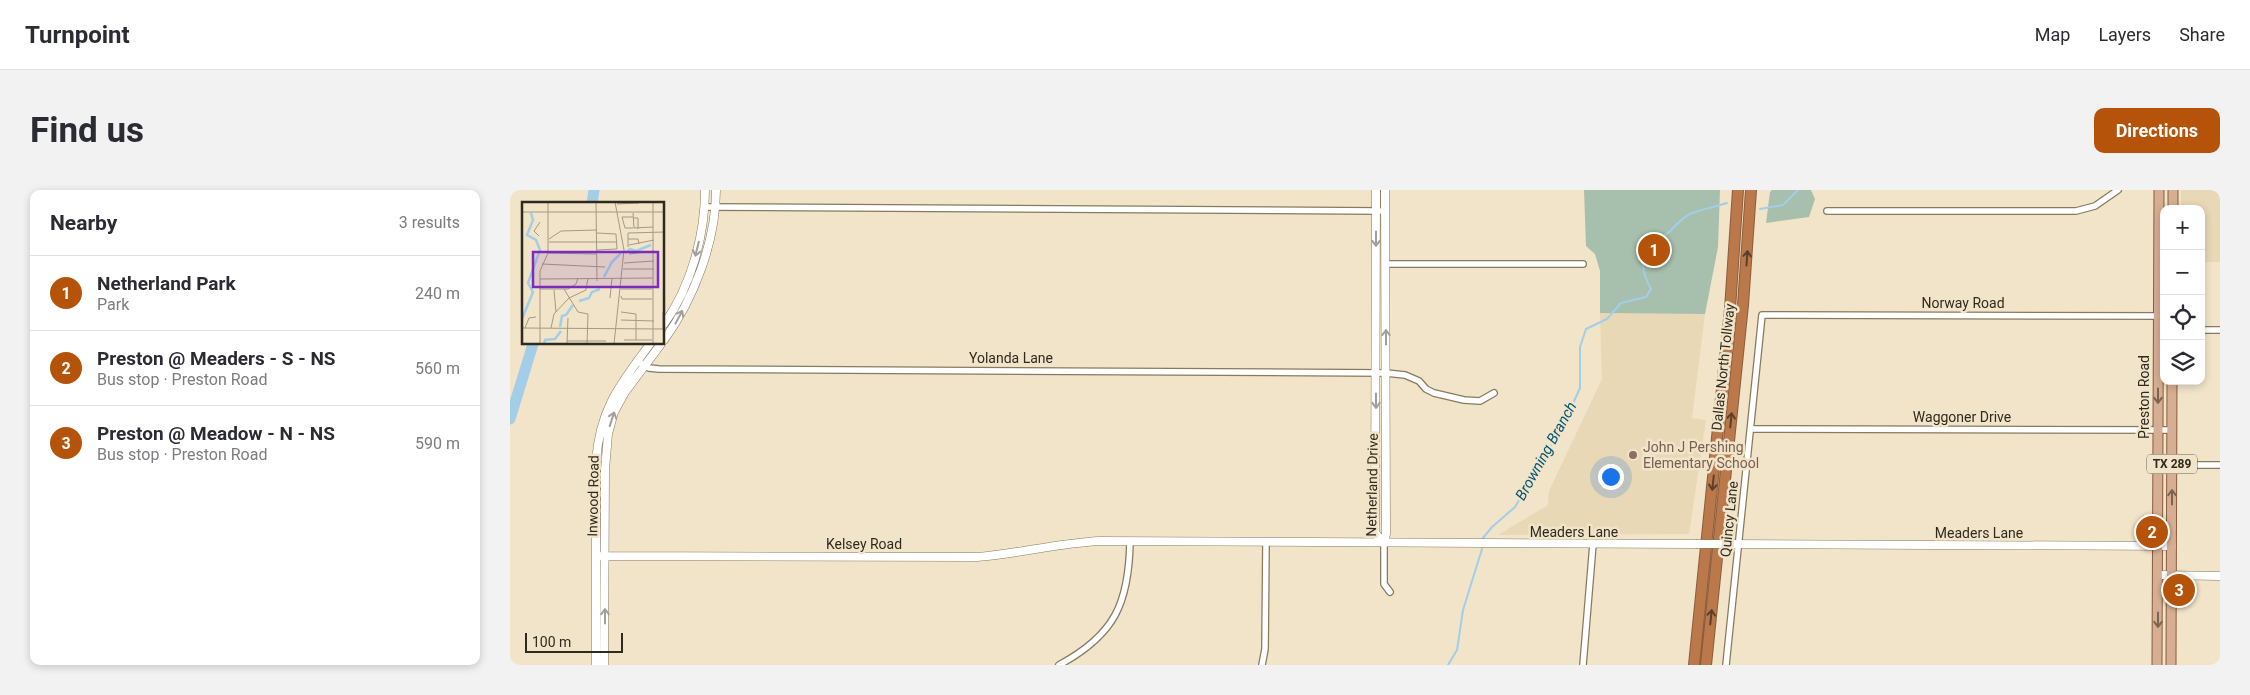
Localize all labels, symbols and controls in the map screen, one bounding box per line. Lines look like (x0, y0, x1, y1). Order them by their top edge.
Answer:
text: Turnpoint (25, 21, 130, 49)
text: Map (2035, 24, 2070, 45)
text: Layers (2098, 24, 2151, 45)
text: Share (2179, 24, 2225, 45)
button: Directions (2094, 108, 2220, 153)
text: Find us (30, 110, 144, 151)
inset map (522, 202, 665, 345)
map controls (2160, 205, 2205, 385)
button: + (2160, 205, 2205, 250)
text: Nearby (50, 211, 117, 235)
text: 3 results (399, 213, 460, 232)
one-way arrow (1371, 230, 1381, 246)
pin: 1 (1638, 231, 1670, 269)
one-way arrow (692, 240, 701, 256)
button: − (2160, 250, 2205, 295)
one-way arrow (1743, 251, 1752, 267)
text: Netherland Park (97, 272, 236, 295)
text: 1 (61, 284, 71, 303)
text: 240 m (415, 284, 460, 303)
text: Park (97, 295, 129, 314)
street label: Norway Road (1921, 295, 2005, 311)
button: locate (2160, 295, 2205, 340)
street label: Dallas North Tollway (1708, 302, 1738, 431)
one-way arrow (674, 310, 684, 324)
one-way arrow (1381, 330, 1391, 346)
button: layers (2160, 340, 2205, 385)
text: Preston @ Meaders - S - NS (97, 347, 336, 370)
street label: Yolanda Lane (969, 350, 1053, 366)
street label: Preston Road (2136, 355, 2152, 439)
text: 2 (61, 359, 71, 378)
text: 560 m (415, 359, 460, 378)
text: Bus stop · Preston Road (97, 370, 267, 389)
one-way arrow (2153, 388, 2163, 404)
one-way arrow (1371, 392, 1381, 409)
water label: Browning Branch (1512, 399, 1580, 503)
street label: Waggoner Drive (1913, 409, 2011, 425)
one-way arrow (607, 412, 617, 428)
one-way arrow (1727, 412, 1736, 428)
text: Preston @ Meadow - N - NS (97, 422, 335, 445)
street label: Netherland Drive (1363, 433, 1381, 537)
text: 3 (61, 434, 71, 453)
text: 590 m (415, 434, 460, 453)
place label: John J Pershing Elementary School (1643, 439, 1759, 471)
text: Bus stop · Preston Road (97, 445, 267, 464)
marker: John J Pershing Elementary School (1627, 449, 1639, 461)
road number: TX 289 (2147, 454, 2197, 474)
street label: Inwood Road (584, 455, 602, 537)
your location (1598, 464, 1624, 490)
one-way arrow (1708, 474, 1717, 490)
street label: Quincy Lane (1717, 480, 1741, 558)
one-way arrow (2167, 490, 2177, 506)
pin: 2 (2136, 513, 2168, 551)
street label: Meaders Lane (1530, 524, 1618, 540)
street label: Meaders Lane (1935, 525, 2023, 541)
street label: Kelsey Road (826, 536, 902, 552)
pin: 3 (2163, 571, 2195, 609)
one-way arrow (600, 609, 610, 625)
one-way arrow (1706, 609, 1716, 625)
one-way arrow (2153, 612, 2162, 628)
scale bar (525, 630, 622, 653)
text: 100 m (532, 634, 571, 650)

